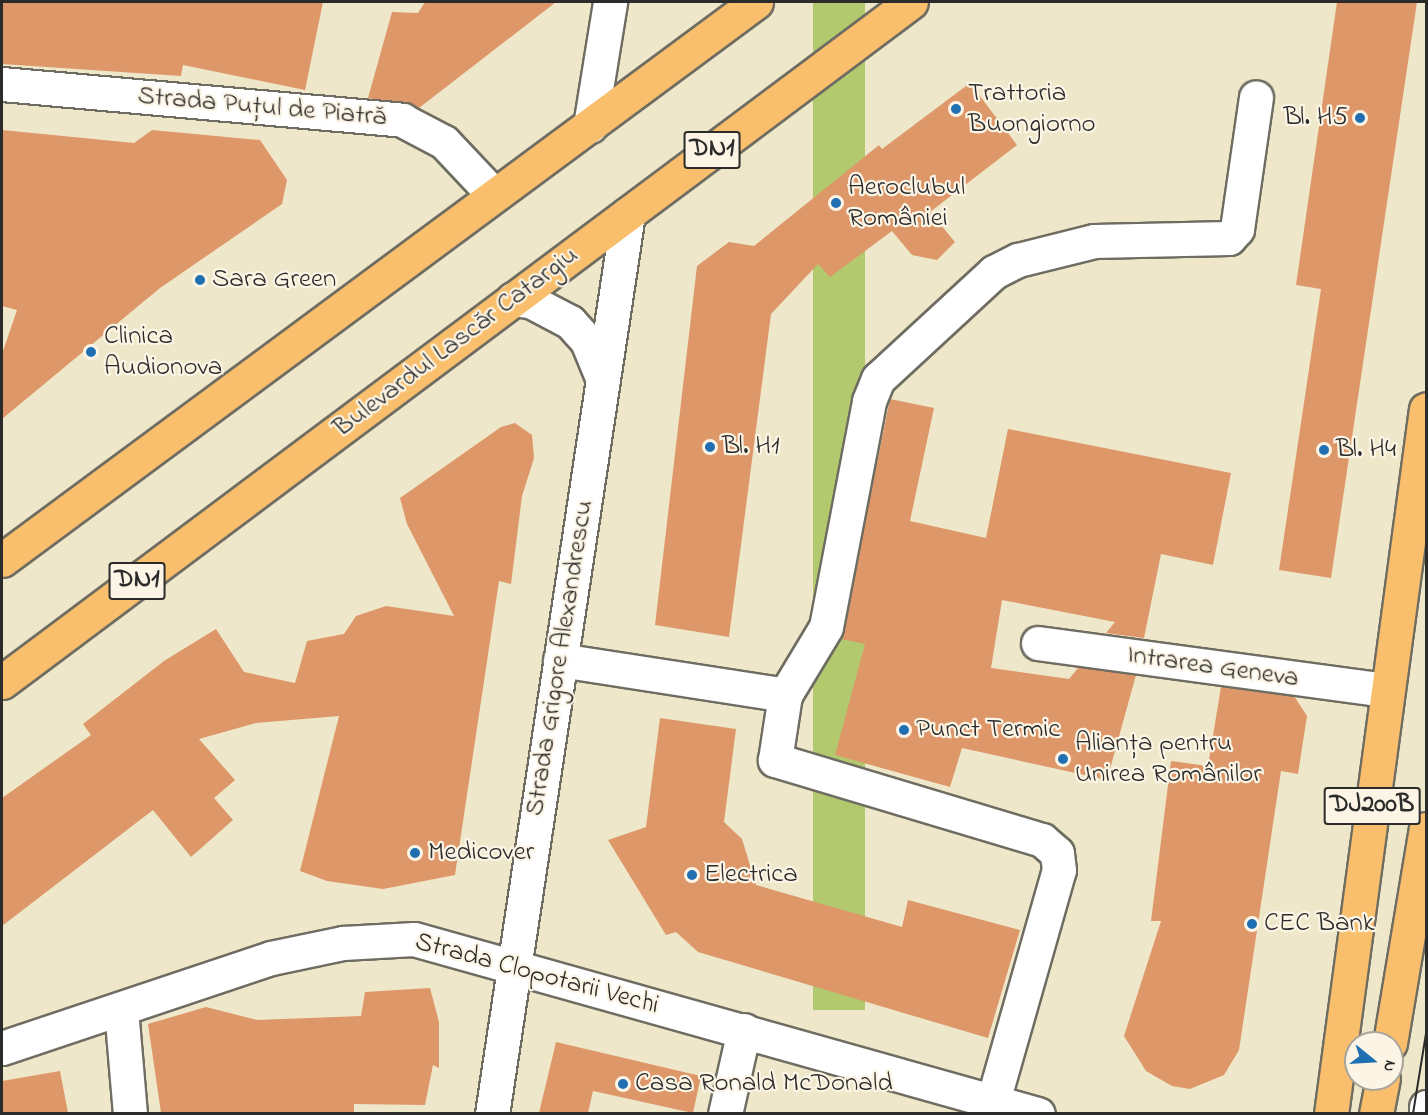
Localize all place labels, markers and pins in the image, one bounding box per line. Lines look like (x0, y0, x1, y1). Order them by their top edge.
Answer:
place label: Trattoria Buongiorno (968, 77, 1096, 140)
marker: Trattoria Buongiorno (949, 102, 963, 116)
place label: Bl. H5 (1284, 102, 1348, 134)
marker: Bl. H5 (1353, 111, 1367, 125)
place label: Aeroclubul României (848, 171, 965, 234)
marker: Aeroclubul României (829, 196, 843, 210)
place label: Sara Green (212, 264, 336, 296)
marker: Sara Green (193, 273, 207, 287)
place label: Clinica Audionova (104, 320, 222, 383)
marker: Clinica Audionova (82, 343, 100, 361)
place label: Bl. H1 (722, 431, 780, 463)
place label: Bl. H4 (1336, 434, 1396, 466)
marker: Bl. H1 (703, 440, 717, 454)
marker: Bl. H4 (1317, 443, 1331, 457)
place label: Punct Termic (916, 714, 1060, 746)
marker: Punct Termic (897, 723, 911, 737)
place label: Alianța pentru Unirea Românilor (1075, 727, 1262, 790)
marker: Alianța pentru Unirea Românilor (1056, 752, 1070, 766)
place label: Medicover (428, 837, 534, 869)
marker: Medicover (406, 844, 424, 862)
place label: Electrica (704, 859, 798, 891)
marker: Electrica (685, 868, 699, 882)
place label: CEC Bank (1264, 908, 1375, 940)
marker: CEC Bank (1245, 917, 1259, 931)
place label: Casa Ronald McDonald (635, 1068, 893, 1100)
marker: Casa Ronald McDonald (616, 1077, 630, 1091)

